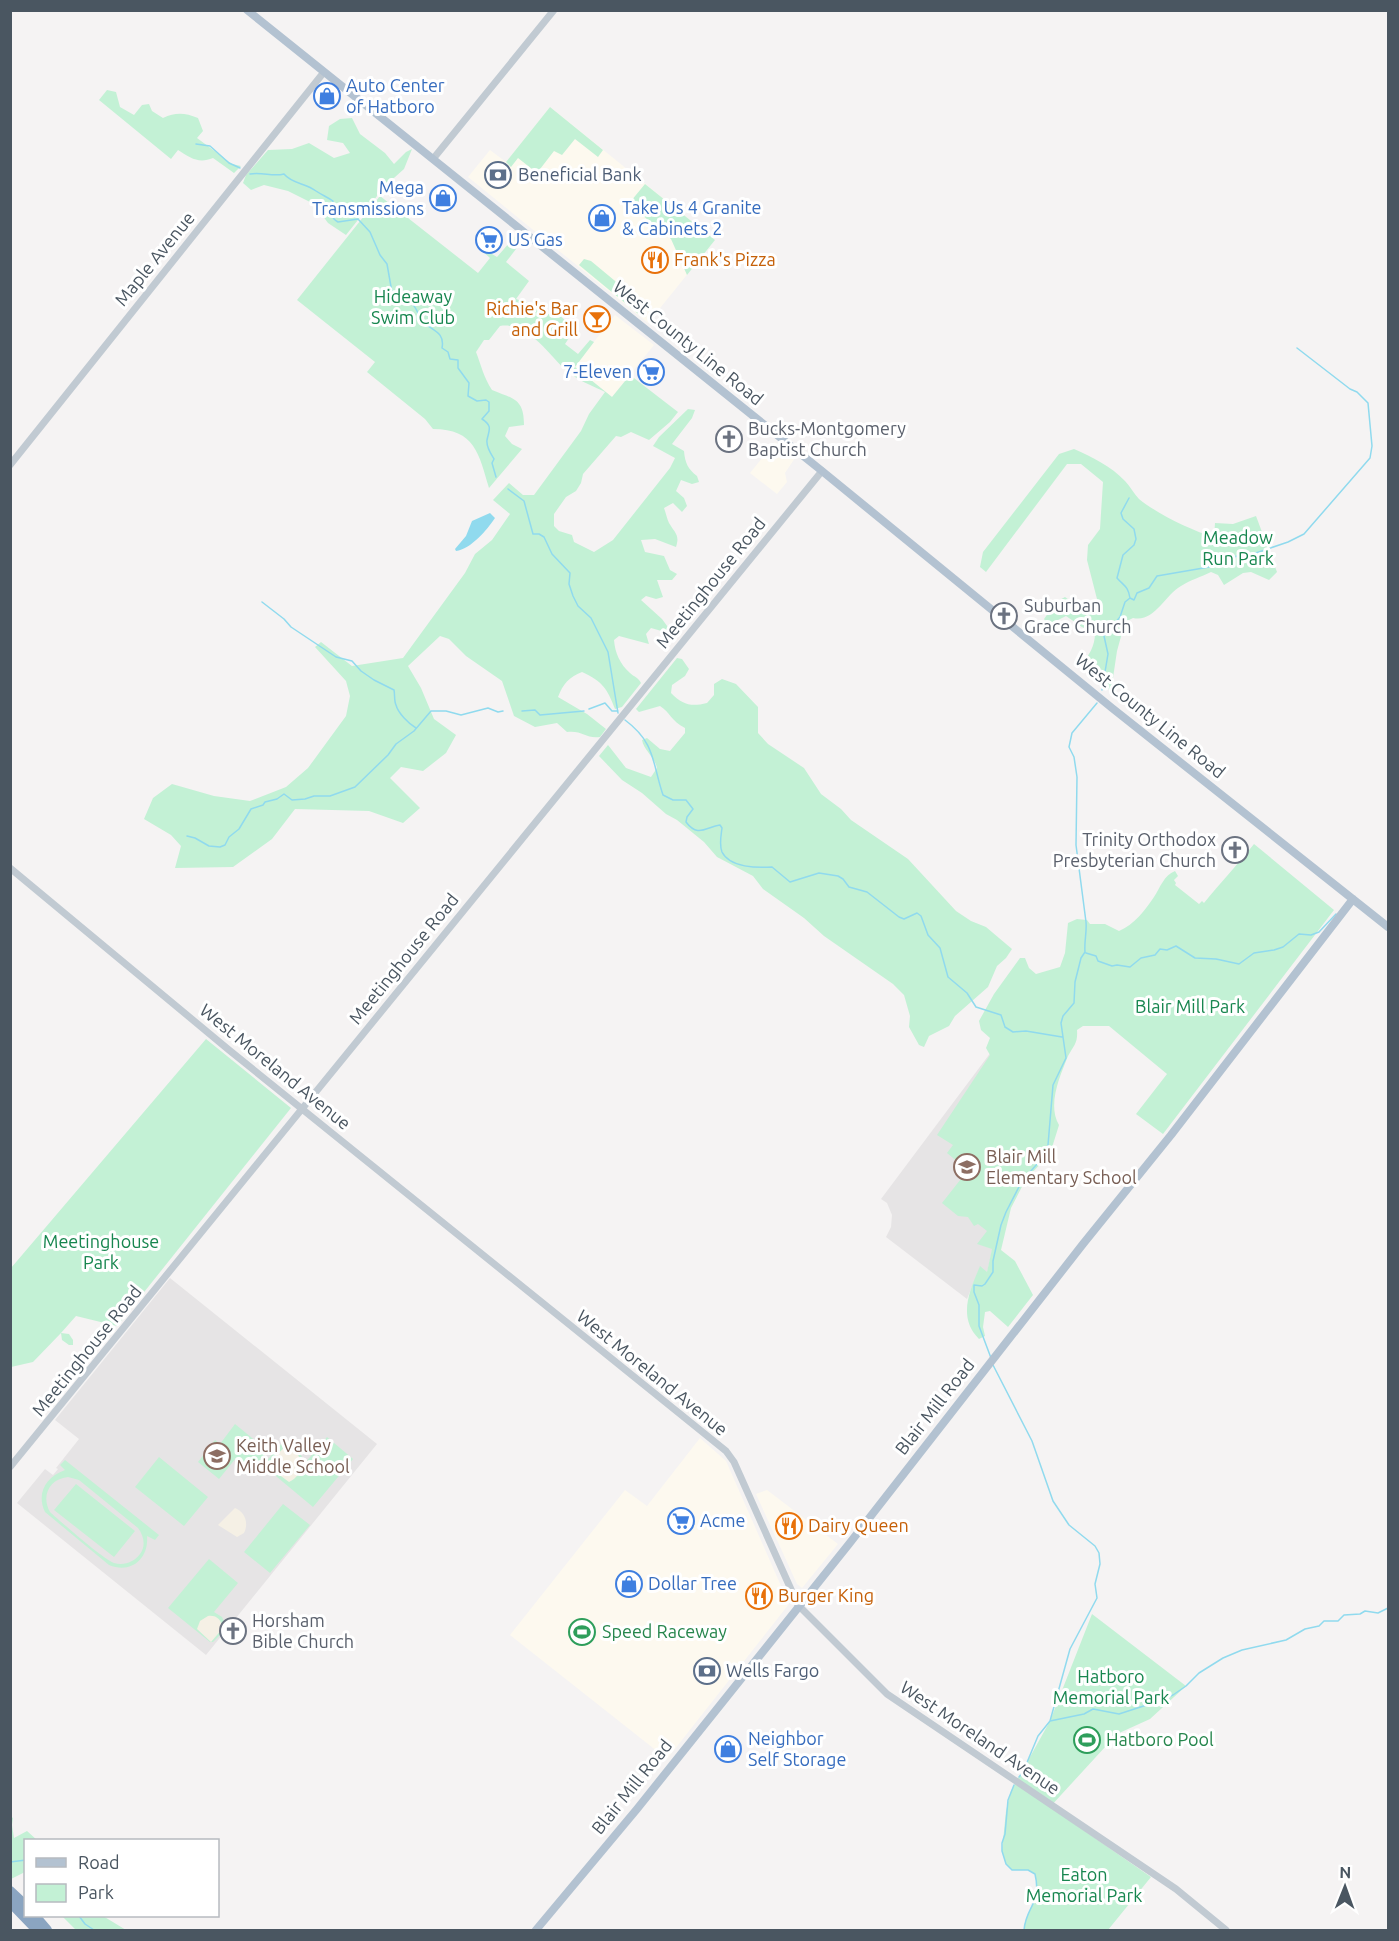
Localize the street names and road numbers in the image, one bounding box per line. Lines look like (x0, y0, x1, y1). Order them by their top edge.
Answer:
street label: Maple Avenue (110, 207, 198, 309)
street label: West County Line Road (610, 276, 767, 409)
street label: Meetinghouse Road (651, 513, 769, 652)
street label: West County Line Road (1072, 649, 1229, 782)
street label: Meetinghouse Road (344, 889, 462, 1028)
street label: West Moreland Avenue (196, 999, 355, 1133)
street label: Meetinghouse Road (27, 1281, 145, 1420)
street label: West Moreland Avenue (573, 1305, 732, 1439)
street label: Blair Mill Road (891, 1355, 978, 1458)
street label: West Moreland Avenue (897, 1676, 1064, 1798)
street label: Blair Mill Road (587, 1735, 675, 1838)

